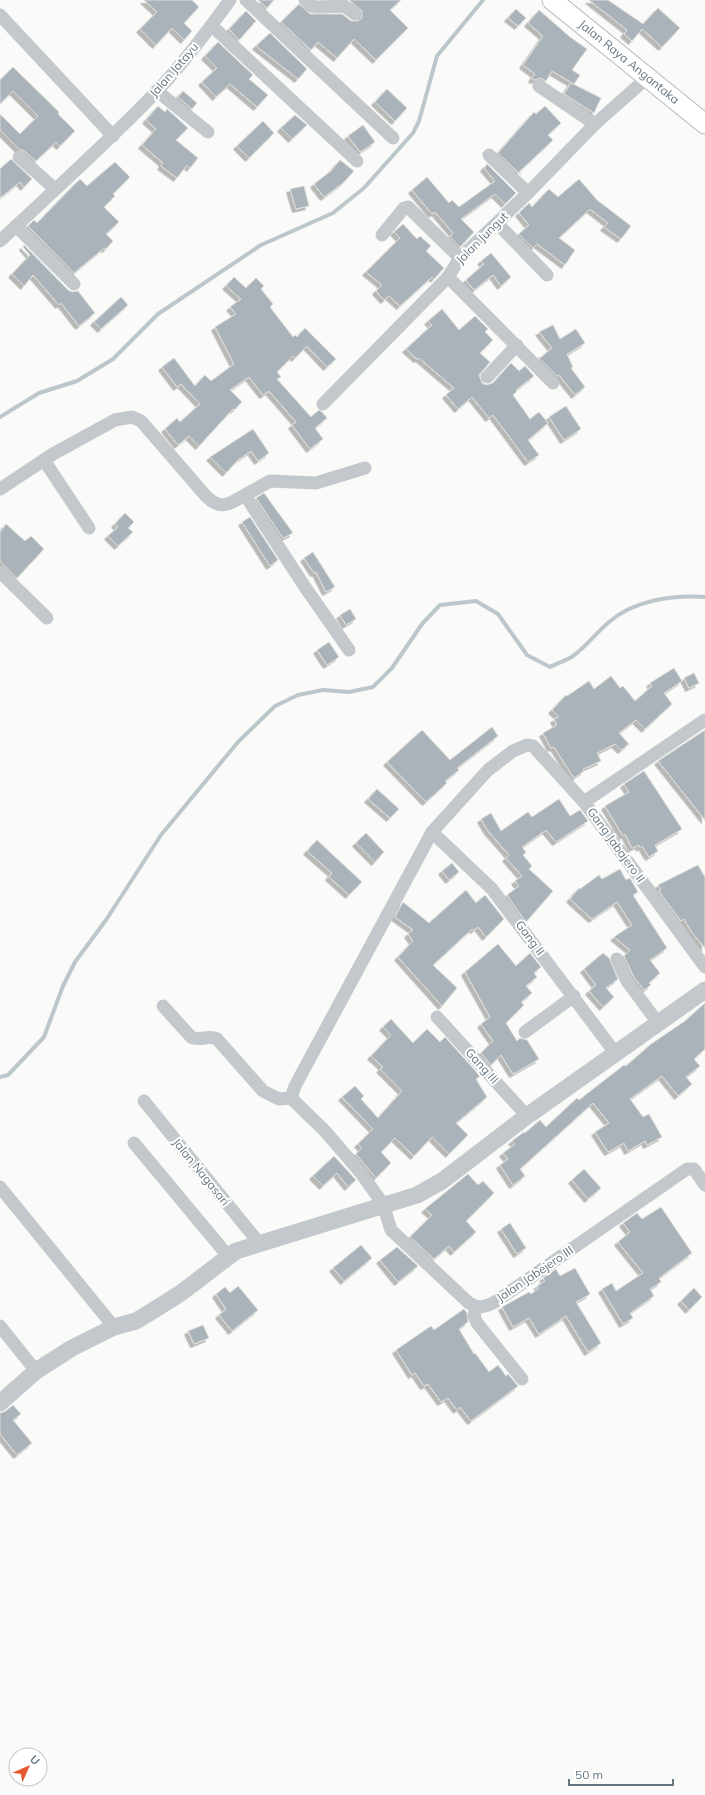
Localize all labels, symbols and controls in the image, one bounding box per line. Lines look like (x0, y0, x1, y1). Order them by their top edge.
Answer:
street label: Jalan Raya Angantaka (576, 16, 683, 107)
street label: Jalan Jatayu (146, 39, 201, 100)
street label: Jalan Jungut (452, 208, 511, 267)
street label: Gang Jabajero II (584, 804, 649, 885)
street label: Gang II (512, 917, 548, 958)
street label: Gang III (463, 1045, 502, 1087)
street label: Jalan Nagasari (170, 1135, 233, 1209)
street label: Jalan Jabejero III (494, 1242, 576, 1305)
north arrow (8, 1747, 48, 1787)
text: U (27, 1752, 43, 1768)
scale bar (569, 1761, 673, 1787)
text: 50 m (575, 1767, 603, 1782)

